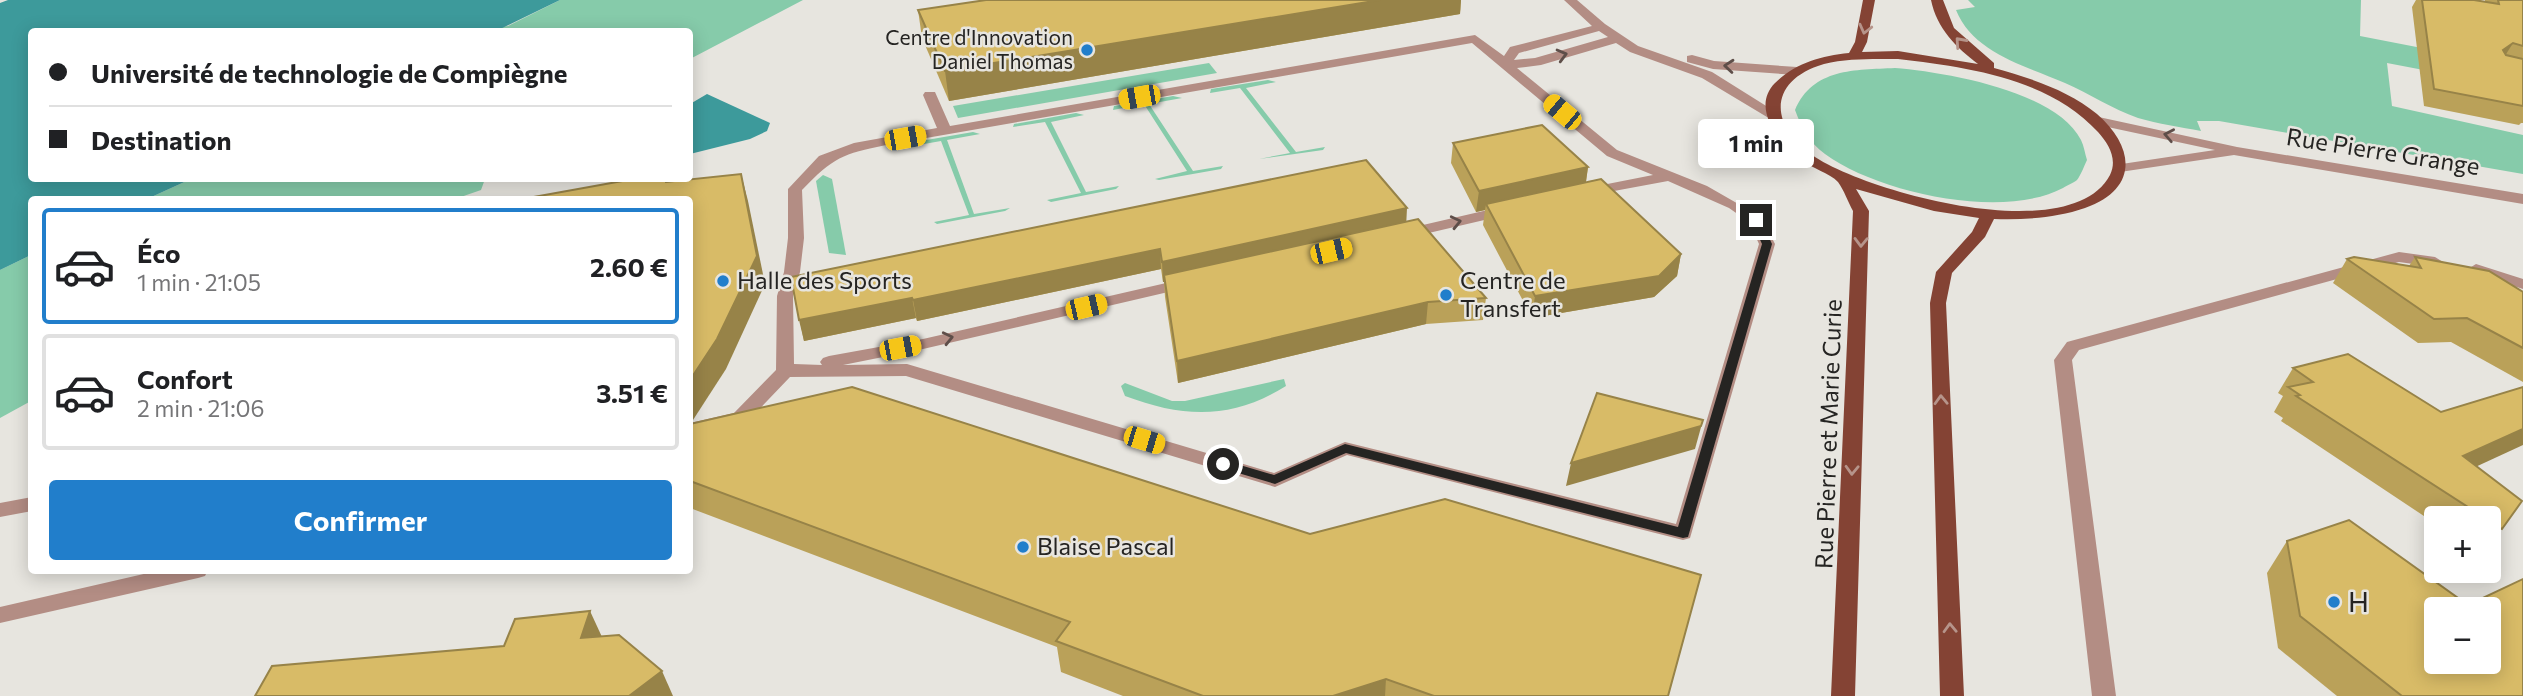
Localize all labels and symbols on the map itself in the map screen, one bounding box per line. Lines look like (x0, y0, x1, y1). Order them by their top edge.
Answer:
one-way arrow (1859, 23, 1873, 35)
place label: Centre d'Innovation Daniel Thomas (885, 24, 1073, 73)
one-way arrow (1955, 37, 1968, 50)
marker: Centre d'Innovation Daniel Thomas (1079, 42, 1095, 58)
one-way arrow (1556, 49, 1568, 63)
one-way arrow (1724, 59, 1735, 74)
car (1117, 83, 1162, 111)
car (1540, 90, 1585, 134)
callout: 1 min (1698, 118, 1814, 168)
street label: Rue Pierre Grange (2285, 121, 2482, 180)
car (883, 124, 928, 152)
one-way arrow (2163, 128, 2175, 143)
route end (1740, 204, 1772, 236)
one-way arrow (1450, 216, 1462, 230)
car (1309, 236, 1354, 266)
one-way arrow (1853, 237, 1868, 248)
place label: Halle des Sports (737, 265, 912, 294)
place label: Centre de Transfert (1460, 265, 1566, 322)
marker: Halle des Sports (715, 273, 731, 289)
marker: Centre de Transfert (1438, 287, 1454, 303)
car (1064, 292, 1109, 322)
street label: Rue Pierre et Marie Curie (1808, 299, 1847, 569)
one-way arrow (942, 332, 954, 346)
car (878, 334, 923, 362)
one-way arrow (1934, 395, 1949, 406)
car (1121, 424, 1168, 456)
route start (1207, 448, 1239, 480)
one-way arrow (1845, 464, 1860, 475)
place label: Blaise Pascal (1037, 531, 1175, 560)
marker: Blaise Pascal (1015, 539, 1031, 555)
place label: H (2348, 584, 2369, 618)
marker: H (2326, 594, 2342, 610)
one-way arrow (1942, 622, 1957, 633)

